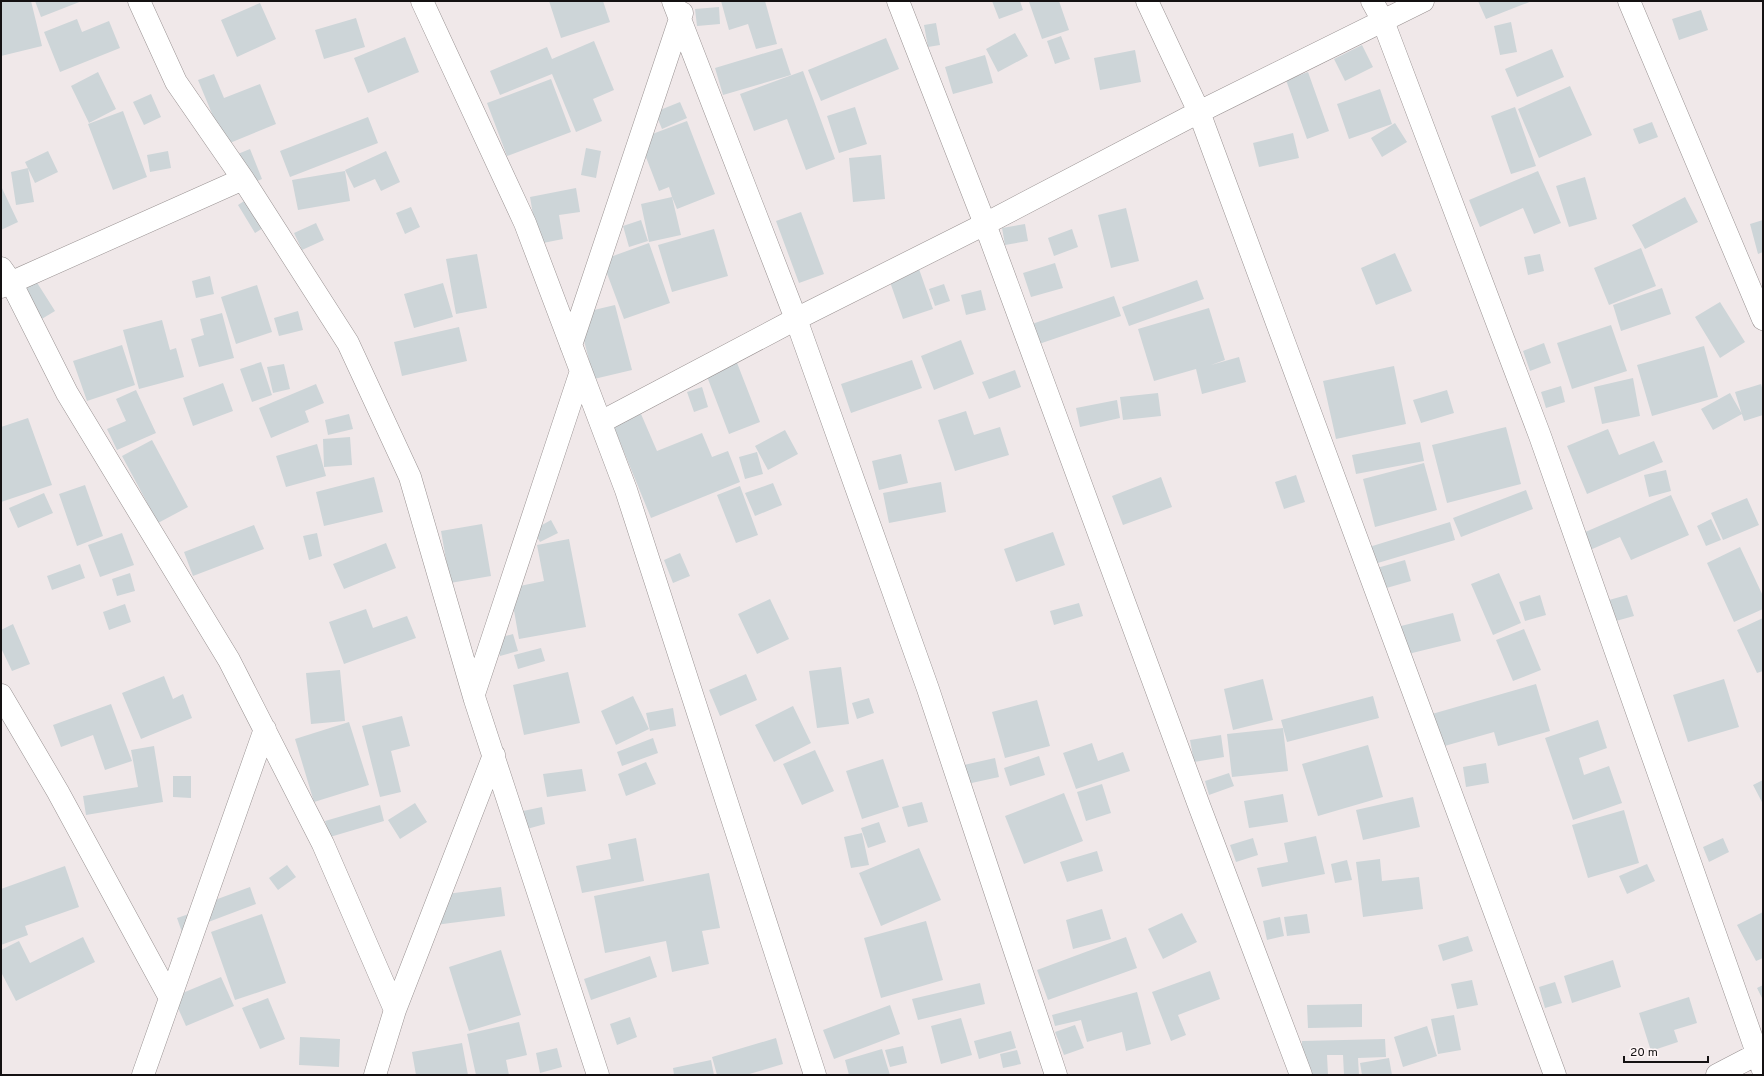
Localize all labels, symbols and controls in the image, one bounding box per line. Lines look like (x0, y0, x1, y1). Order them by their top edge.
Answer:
scale bar (1624, 1038, 1708, 1064)
text: 20 m (1630, 1045, 1658, 1061)

